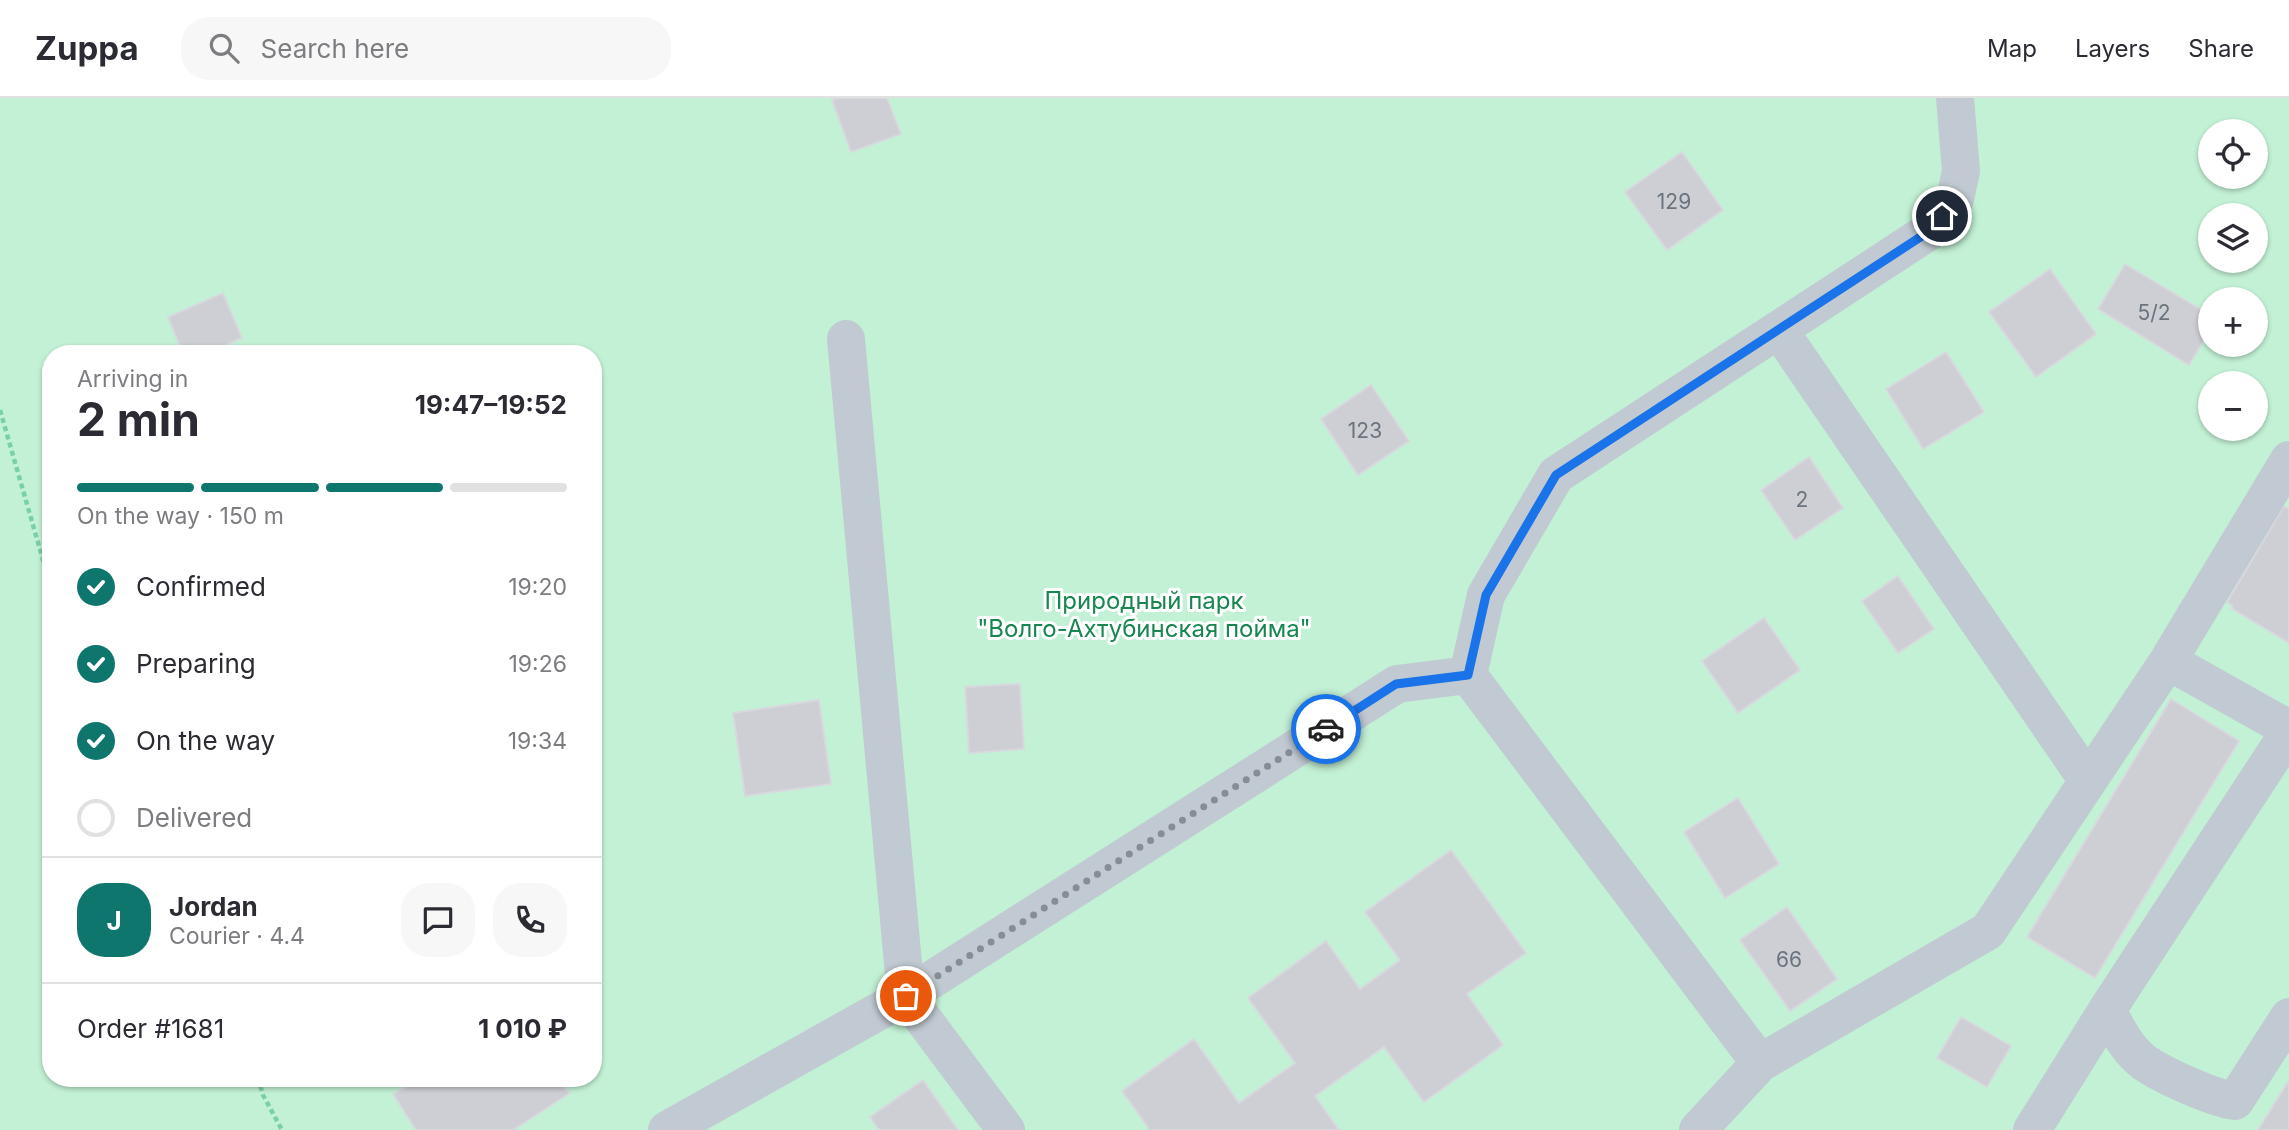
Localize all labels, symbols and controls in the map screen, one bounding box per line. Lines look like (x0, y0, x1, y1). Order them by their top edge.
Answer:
search box (181, 17, 671, 80)
text: Zuppa (35, 28, 139, 68)
icon: search (205, 29, 243, 67)
text: Search here (261, 33, 409, 64)
text: Map (1987, 34, 2037, 63)
text: Layers (2075, 34, 2150, 63)
text: Share (2188, 34, 2254, 63)
map controls (2198, 119, 2268, 441)
button: locate (2198, 119, 2268, 189)
pin (1912, 186, 1972, 246)
house number: 129 (1657, 189, 1691, 214)
icon: home (1923, 197, 1961, 235)
button: layers (2198, 203, 2268, 273)
button: + (2198, 287, 2268, 357)
house number: 5/2 (2137, 300, 2171, 325)
text: Arriving in (77, 365, 188, 393)
button: − (2198, 371, 2268, 441)
text: 19:47–19:52 (415, 389, 567, 420)
text: 2 min (77, 391, 200, 447)
house number: 123 (1348, 418, 1382, 443)
house number: 2 (1796, 487, 1808, 512)
text: On the way · 150 m (77, 502, 284, 530)
icon: check (77, 568, 115, 606)
text: Confirmed (136, 571, 266, 602)
text: 19:20 (508, 573, 567, 601)
park label: Природный парк "Волго-Ахтубинская пойма" (977, 586, 1311, 643)
icon: check (77, 645, 115, 683)
text: Preparing (136, 648, 256, 679)
text: 19:26 (508, 650, 567, 678)
courier (1291, 694, 1361, 764)
icon: car (1307, 710, 1345, 748)
icon: check (77, 722, 115, 760)
text: On the way (136, 725, 275, 756)
text: 19:34 (508, 727, 567, 755)
text: Delivered (136, 802, 252, 833)
button: chat (401, 883, 475, 957)
button: phone (493, 883, 567, 957)
text: Jordan (169, 891, 258, 922)
text: J (106, 905, 122, 936)
text: Courier · 4.4 (169, 922, 305, 950)
house number: 66 (1776, 947, 1802, 972)
pin (876, 966, 936, 1026)
icon: bag (887, 977, 925, 1015)
text: Order #1681 (77, 1013, 224, 1044)
text: 1 010 ₽ (478, 1013, 567, 1044)

